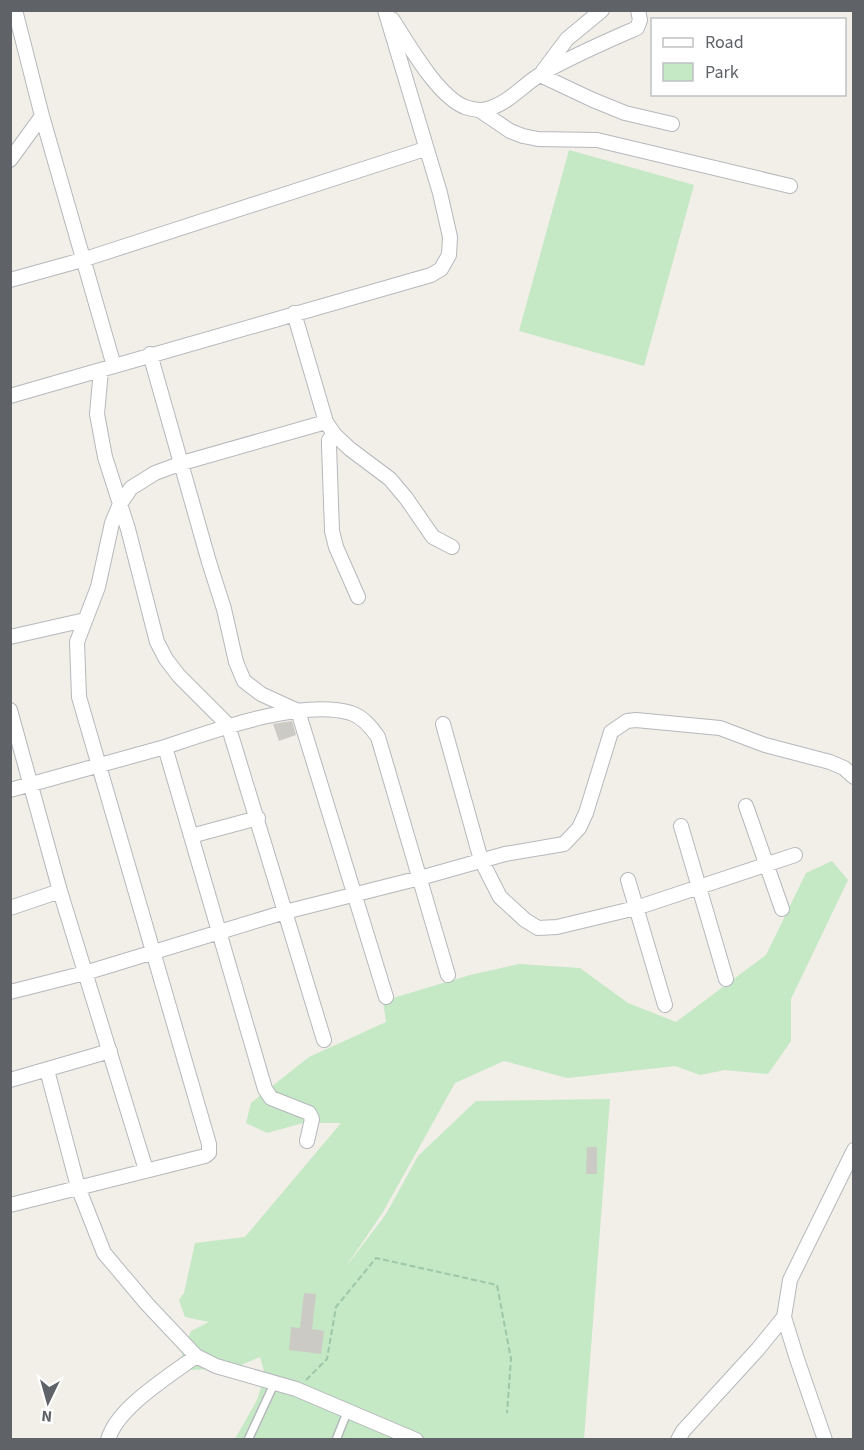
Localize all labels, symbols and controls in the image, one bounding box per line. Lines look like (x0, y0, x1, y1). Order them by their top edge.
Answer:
legend (651, 18, 846, 96)
text: Road (705, 30, 744, 55)
text: Park (705, 60, 739, 85)
north arrow (18, 1372, 78, 1432)
text: N (41, 1405, 53, 1427)

